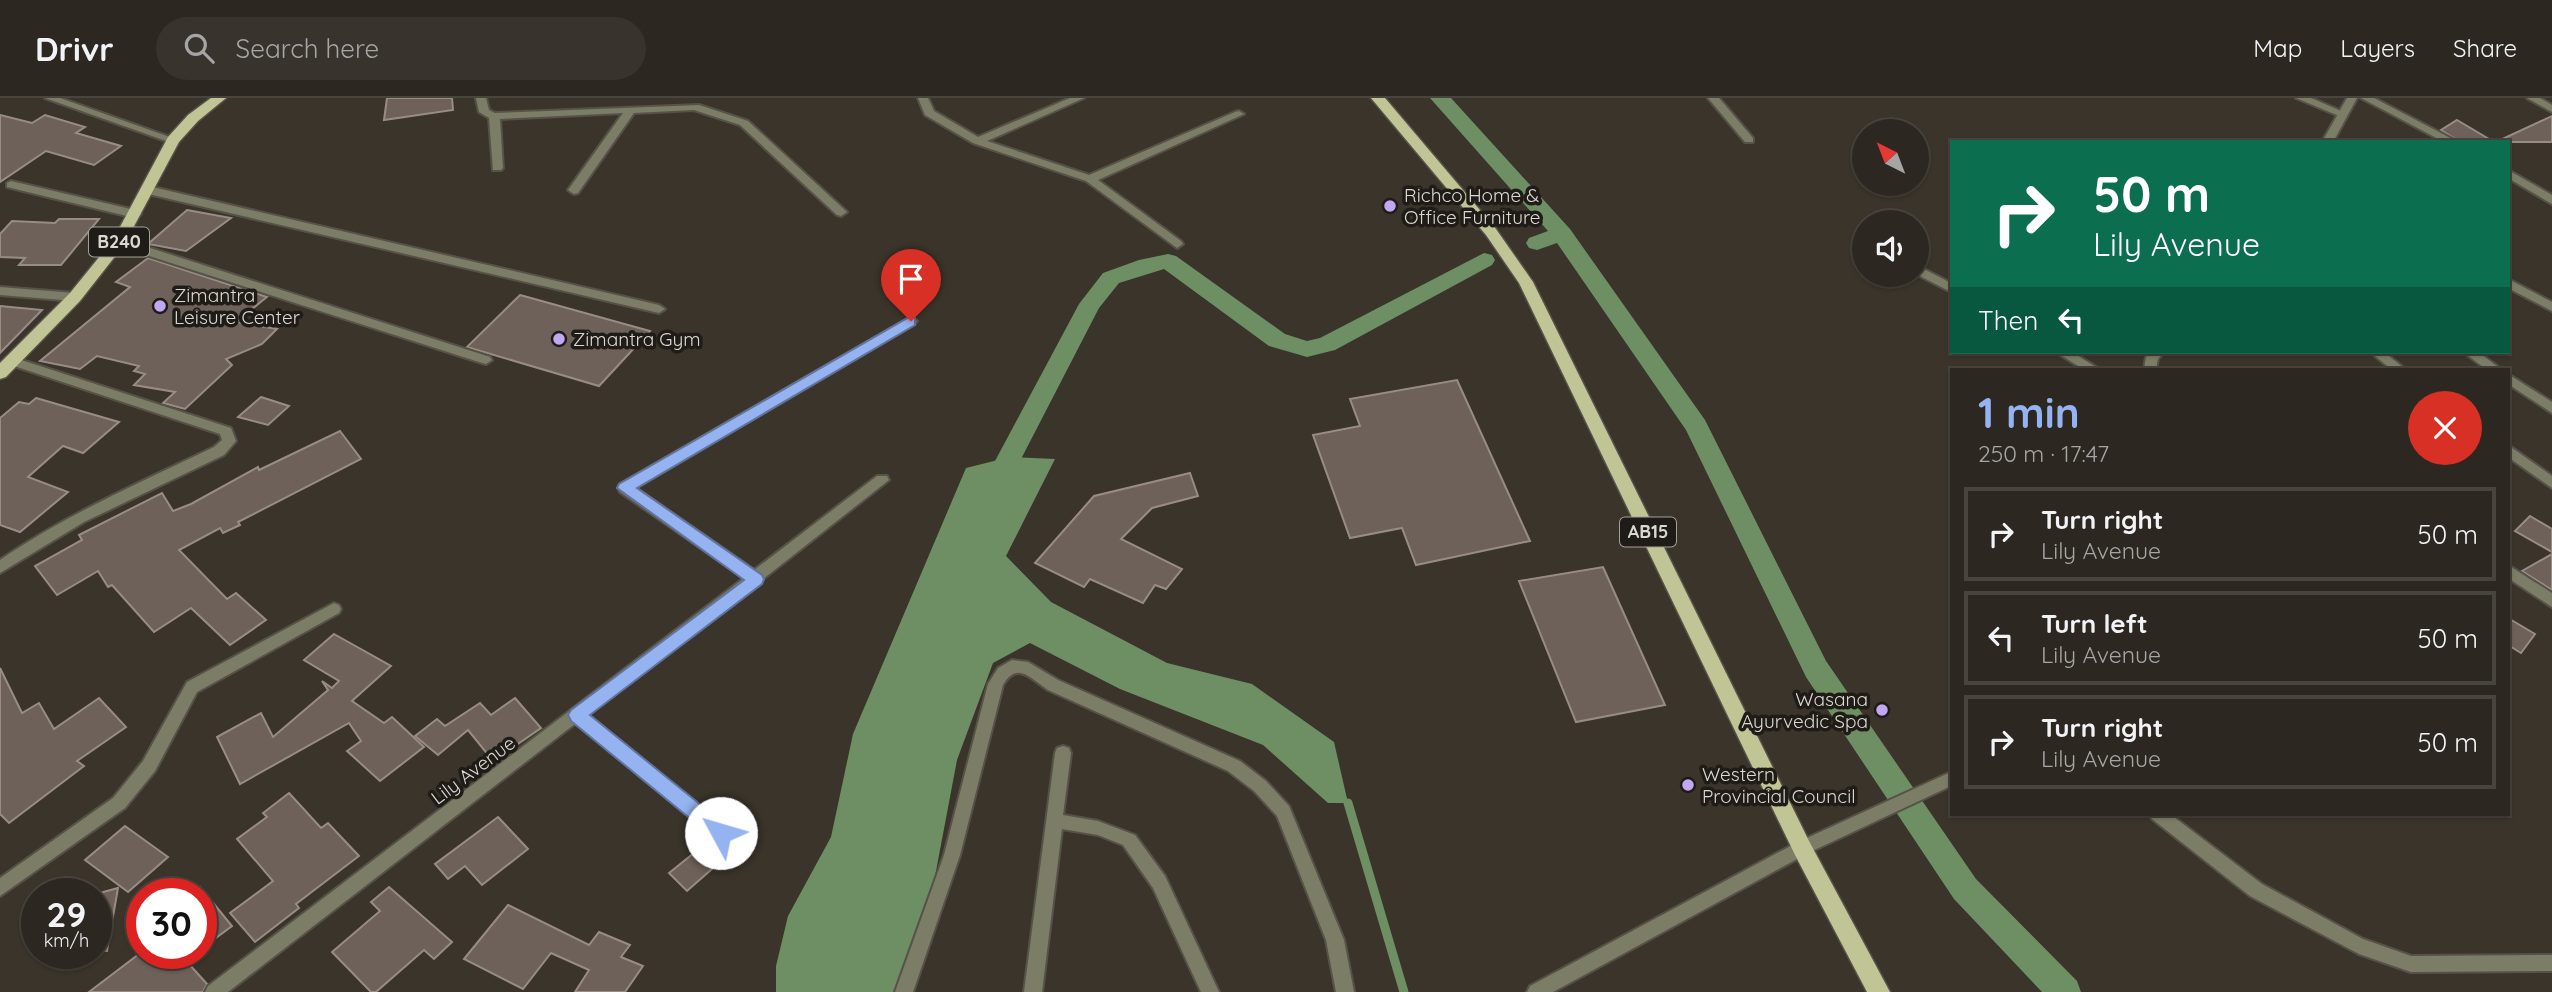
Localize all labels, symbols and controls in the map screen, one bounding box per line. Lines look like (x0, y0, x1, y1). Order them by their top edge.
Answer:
search box (156, 17, 646, 80)
text: Drivr (35, 28, 114, 69)
icon: search (180, 29, 218, 67)
text: Search here (236, 32, 379, 65)
text: Map (2253, 33, 2302, 63)
text: Layers (2340, 33, 2415, 63)
text: Share (2453, 33, 2517, 63)
north arrow (1852, 119, 1928, 196)
map controls (1852, 119, 1929, 287)
text: 50 m (2093, 163, 2210, 224)
icon: right (1978, 168, 2069, 259)
place label: Richco Home & Office Furniture (1404, 183, 1541, 229)
marker: Richco Home & Office Furniture (1382, 198, 1398, 214)
button: sound (1852, 210, 1929, 287)
text: Lily Avenue (2093, 224, 2260, 264)
road number: B240 (89, 228, 149, 257)
pin (881, 249, 941, 321)
icon: arrive (892, 260, 930, 298)
place label: Zimantra Leisure Center (174, 283, 301, 329)
marker: Zimantra Leisure Center (152, 298, 168, 314)
icon: left (2052, 301, 2090, 339)
text: Then (1978, 304, 2038, 337)
place label: Zimantra Gym (573, 327, 701, 351)
marker: Zimantra Gym (551, 331, 567, 347)
text: 1 min (1978, 386, 2080, 439)
button: close (2408, 391, 2482, 465)
text: 250 m · 17:47 (1978, 439, 2109, 468)
text: Turn right (2041, 503, 2163, 536)
icon: right (1982, 515, 2020, 553)
road number: AB15 (1620, 518, 1676, 546)
text: 50 m (2418, 518, 2478, 551)
text: Lily Avenue (2041, 536, 2161, 565)
text: Turn left (2041, 607, 2148, 640)
icon: left (1982, 619, 2020, 657)
text: 50 m (2418, 622, 2478, 655)
text: Lily Avenue (2041, 640, 2161, 669)
place label: Wasana Ayurvedic Spa (1741, 687, 1868, 733)
marker: Wasana Ayurvedic Spa (1874, 702, 1890, 718)
text: Turn right (2041, 711, 2163, 744)
icon: right (1982, 723, 2020, 761)
text: 50 m (2418, 726, 2478, 759)
street label: Lily Avenue (426, 731, 520, 809)
text: Lily Avenue (2041, 744, 2161, 773)
place label: Western Provincial Council (1702, 762, 1856, 808)
marker: Western Provincial Council (1680, 777, 1696, 793)
position arrow (684, 796, 758, 870)
speed limit sign: 30 (126, 878, 217, 969)
text: 29 (47, 892, 86, 936)
text: km/h (44, 929, 89, 952)

